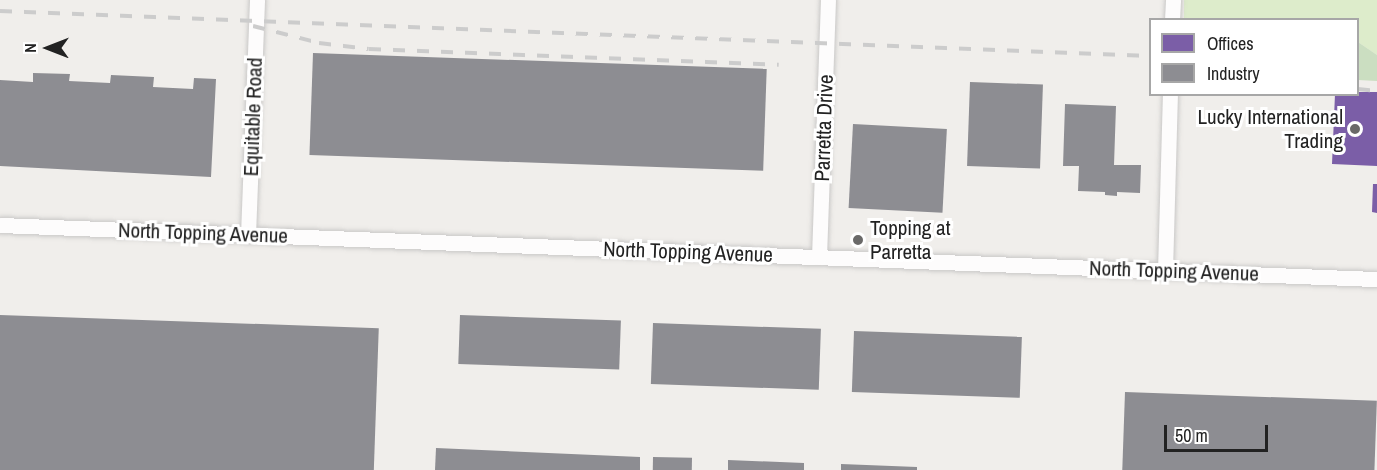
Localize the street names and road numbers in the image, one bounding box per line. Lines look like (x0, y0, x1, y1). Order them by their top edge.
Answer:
street label: Equitable Road (238, 57, 268, 177)
street label: Parretta Drive (810, 74, 838, 182)
street label: North Topping Avenue (117, 217, 289, 249)
street label: North Topping Avenue (602, 236, 774, 268)
street label: North Topping Avenue (1088, 255, 1260, 287)

